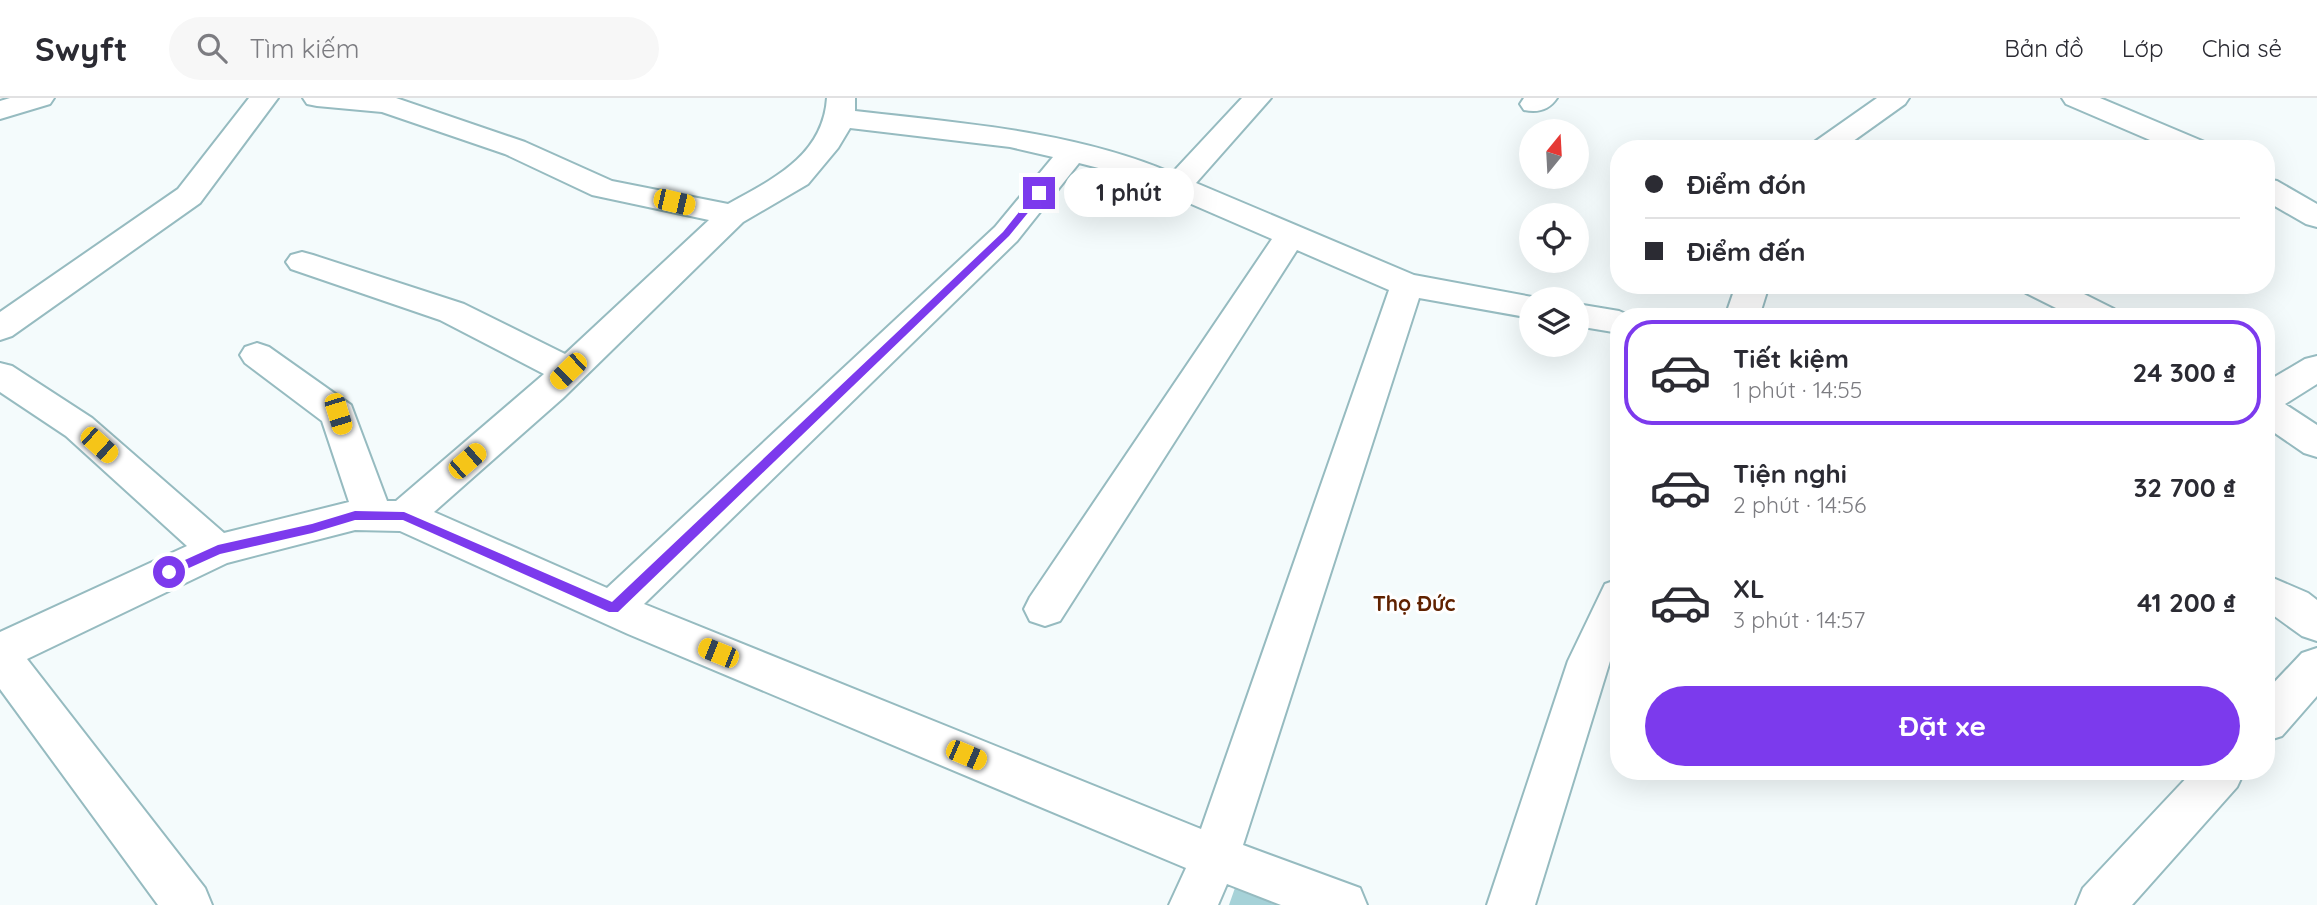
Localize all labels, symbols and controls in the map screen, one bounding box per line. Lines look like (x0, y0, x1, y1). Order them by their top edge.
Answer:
search box (169, 17, 659, 80)
text: Swyft (35, 28, 127, 69)
icon: search (193, 29, 231, 67)
text: Tìm kiếm (249, 32, 359, 65)
text: Bản đồ (2004, 33, 2084, 63)
text: Lớp (2122, 33, 2164, 63)
text: Chia sẻ (2202, 33, 2282, 63)
north arrow (1519, 119, 1589, 189)
map controls (1519, 119, 1589, 357)
callout: 1 phút (1064, 168, 1193, 217)
text: Điểm đón (1687, 168, 1806, 201)
route end (1023, 177, 1055, 209)
text: 1 phút (1096, 178, 1162, 207)
car (652, 187, 697, 217)
button: locate (1519, 203, 1589, 273)
text: Điểm đến (1687, 235, 1805, 268)
button: layers (1519, 287, 1589, 357)
icon: car (1649, 341, 1712, 404)
text: Tiết kiệm (1733, 342, 1849, 375)
car (546, 349, 591, 393)
text: 24 300 ₫ (2132, 356, 2236, 389)
text: 1 phút · 14:55 (1733, 375, 1862, 404)
car (322, 391, 355, 437)
car (77, 423, 122, 467)
car (445, 439, 490, 483)
icon: car (1649, 456, 1712, 519)
text: Tiện nghi (1733, 457, 1847, 490)
text: 32 700 ₫ (2133, 471, 2236, 504)
text: 2 phút · 14:56 (1733, 490, 1866, 519)
route start (153, 556, 185, 588)
icon: car (1649, 571, 1712, 634)
text: XL (1733, 572, 1765, 605)
text: 41 200 ₫ (2137, 586, 2236, 619)
district label: Thọ Đức (1373, 590, 1455, 616)
text: 3 phút · 14:57 (1733, 605, 1865, 634)
car (695, 635, 742, 671)
button: Đặt xe (1645, 686, 2240, 766)
car (943, 737, 990, 773)

